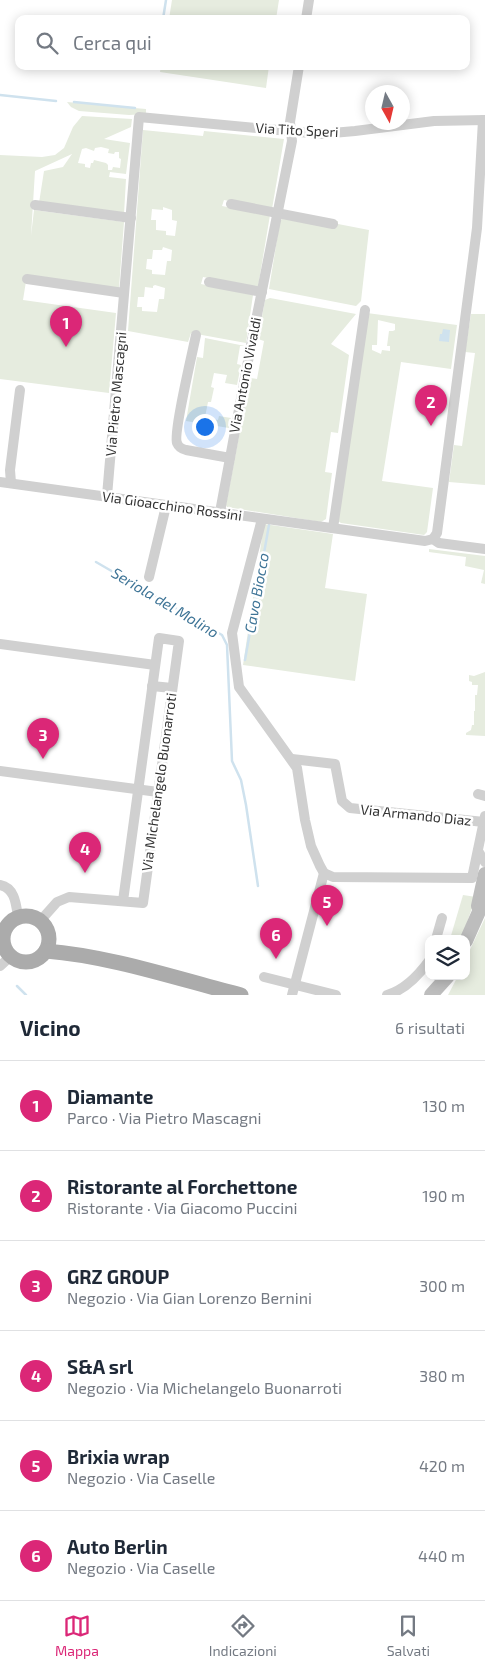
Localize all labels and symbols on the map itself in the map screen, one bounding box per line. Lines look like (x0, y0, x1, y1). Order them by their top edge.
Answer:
north arrow (365, 85, 410, 130)
street label: Via Tito Speri (255, 119, 339, 140)
pin: 1 (50, 306, 82, 347)
street label: Via Antonio Vivaldi (225, 316, 264, 434)
street label: Via Pietro Mascagni (102, 331, 129, 457)
pin: 2 (415, 385, 447, 426)
your location (192, 414, 218, 440)
street label: Via Gioacchino Rossini (101, 487, 243, 524)
water label: Cavo Biocco (240, 551, 272, 634)
water label: Seriola del Molino (109, 563, 222, 641)
street label: Via Michelangelo Buonarroti (138, 692, 179, 872)
pin: 3 (27, 718, 59, 759)
street label: Via Armando Diaz (360, 800, 472, 829)
pin: 4 (69, 832, 101, 873)
pin: 5 (311, 885, 343, 926)
pin: 6 (260, 918, 292, 959)

